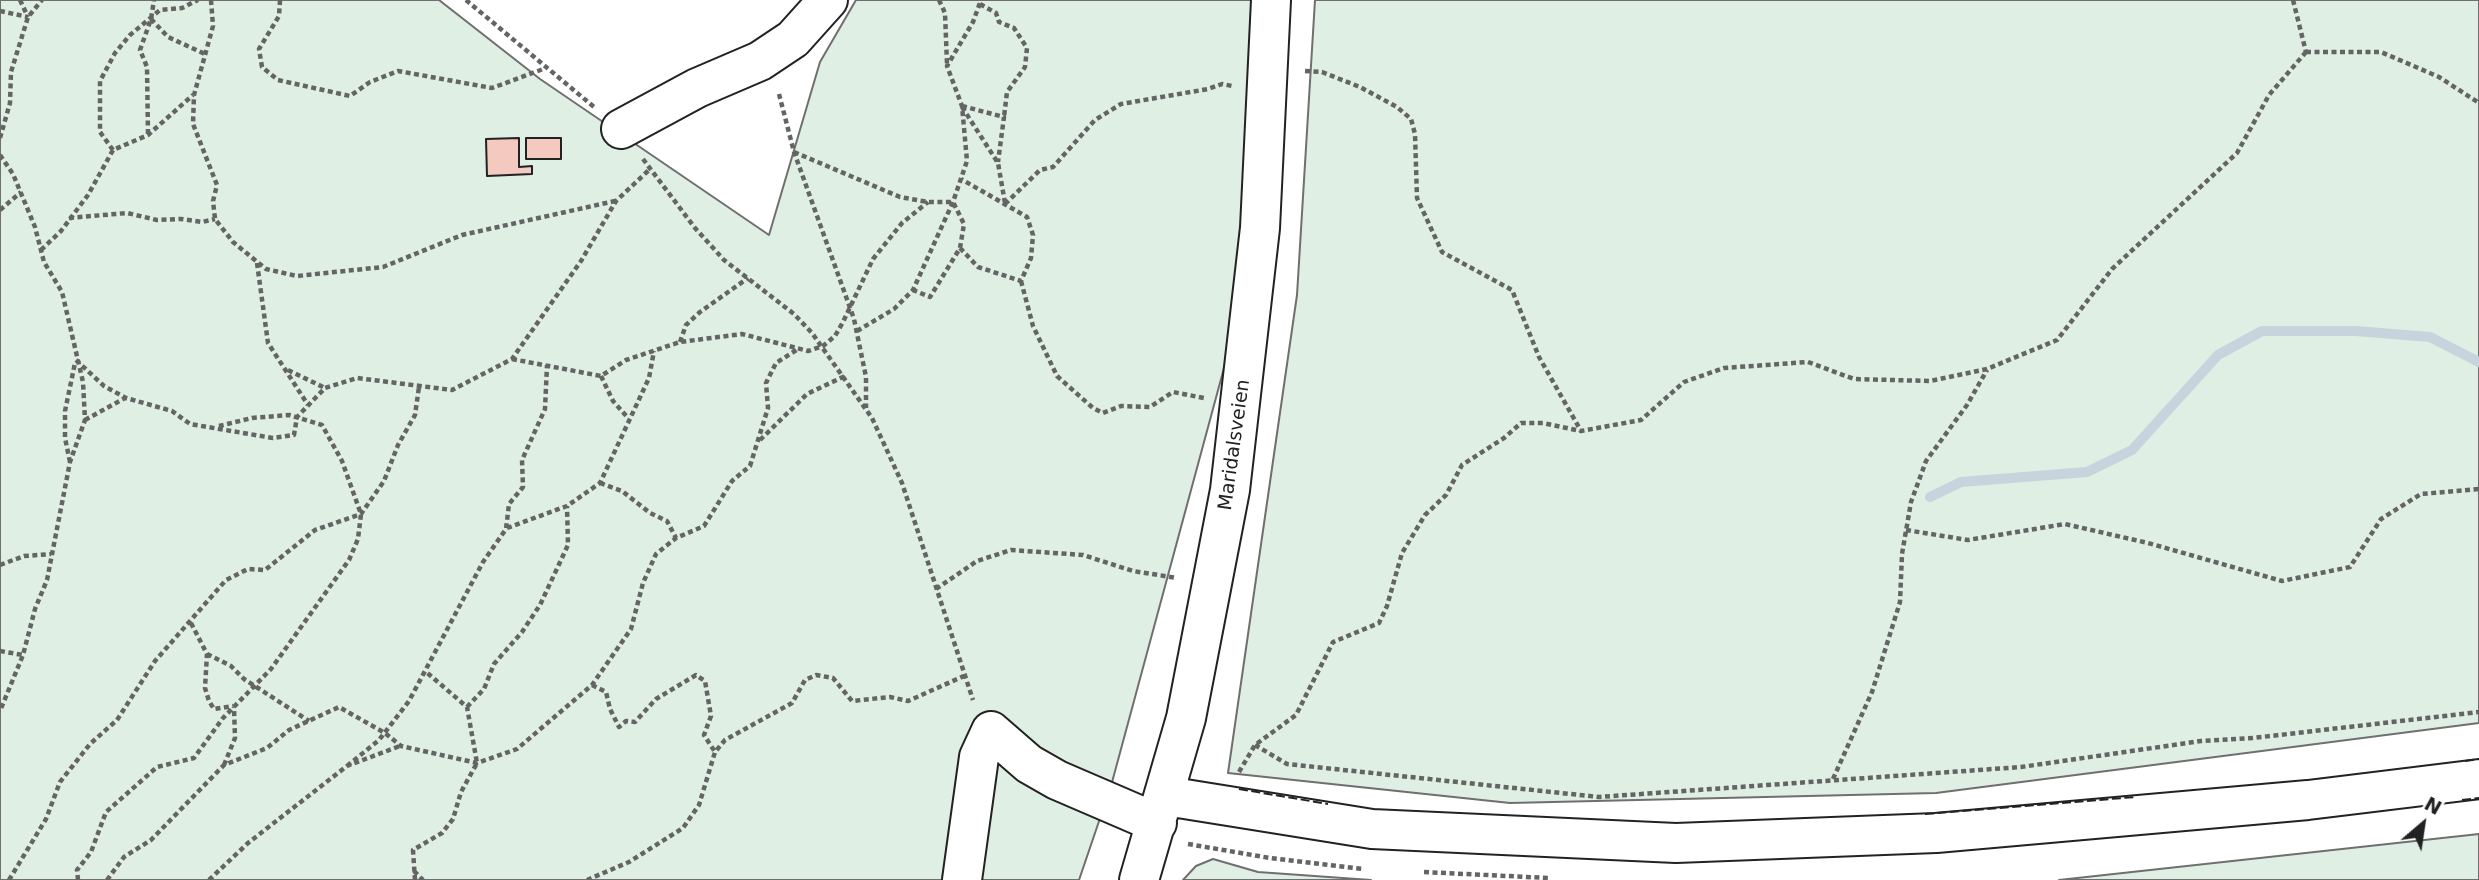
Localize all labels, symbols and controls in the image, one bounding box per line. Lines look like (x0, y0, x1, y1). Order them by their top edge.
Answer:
street label: Maridalsveien (1215, 378, 1255, 512)
north arrow (2388, 789, 2458, 859)
text: N (2421, 792, 2445, 819)

